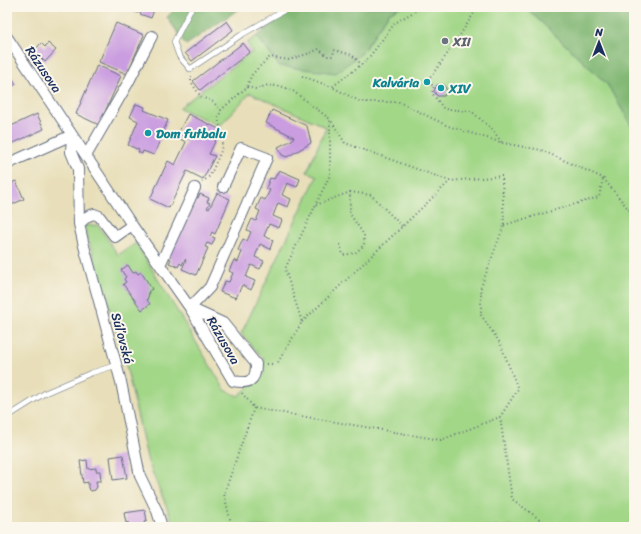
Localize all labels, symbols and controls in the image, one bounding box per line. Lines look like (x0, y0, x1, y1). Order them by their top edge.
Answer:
north arrow (579, 22, 619, 62)
text: N (594, 23, 603, 42)
place label: XII (452, 30, 472, 53)
marker: XII (440, 36, 450, 46)
street label: Rázusova (19, 41, 68, 98)
place label: Kalvária (372, 71, 419, 94)
marker: Kalvária (422, 77, 432, 87)
place label: XIV (448, 77, 472, 100)
marker: XIV (436, 83, 446, 93)
place label: Dom futbalu (156, 122, 227, 145)
marker: Dom futbalu (143, 128, 153, 138)
street label: Súľovská (105, 310, 141, 367)
street label: Rázusova (200, 312, 247, 369)

